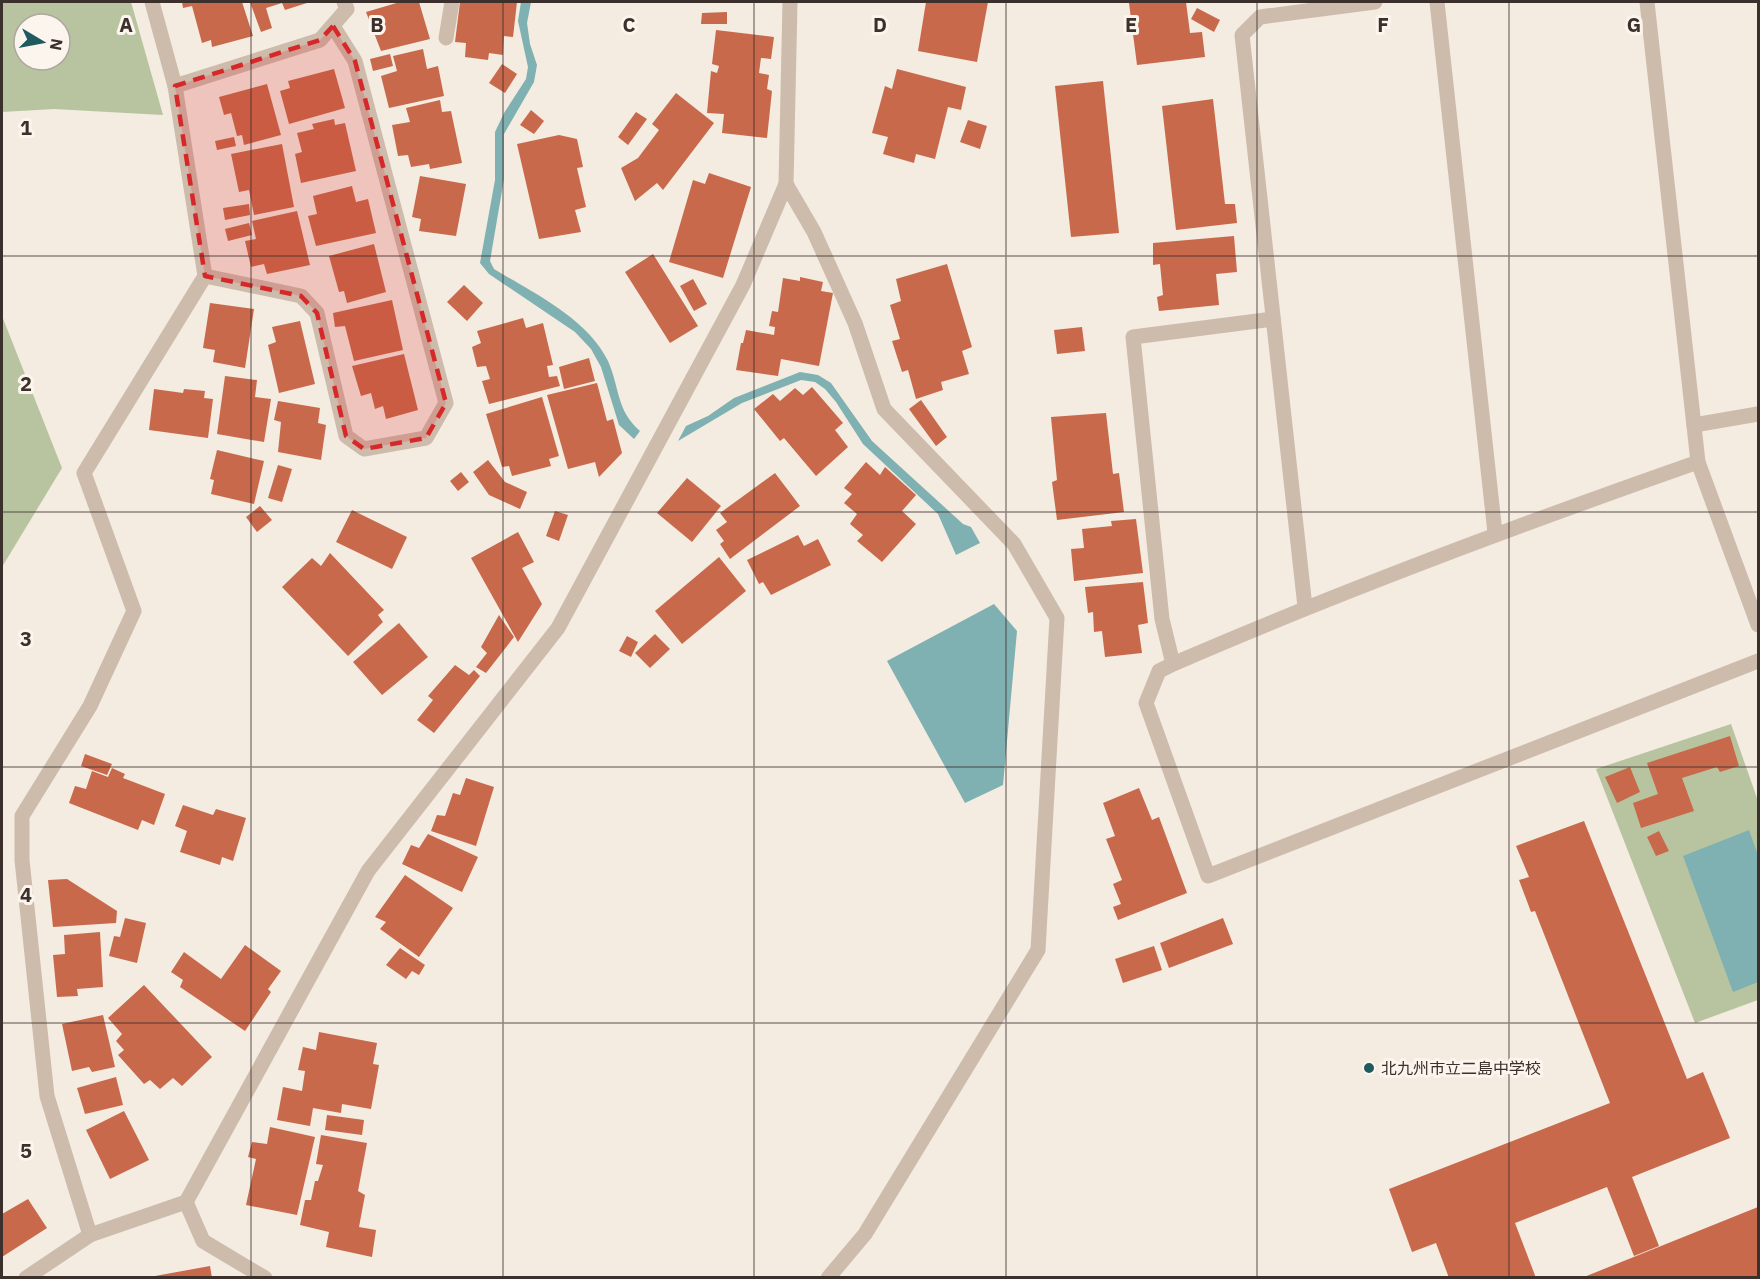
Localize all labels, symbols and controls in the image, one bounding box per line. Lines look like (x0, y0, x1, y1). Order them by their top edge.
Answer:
text: A (119, 11, 133, 38)
text: B (370, 11, 384, 38)
text: C (622, 11, 636, 38)
text: D (873, 11, 887, 38)
text: E (1125, 11, 1137, 38)
text: F (1377, 11, 1389, 38)
text: G (1627, 11, 1641, 38)
north arrow (12, 12, 72, 72)
text: N (46, 37, 68, 52)
text: 1 (20, 114, 32, 141)
text: 2 (20, 370, 32, 397)
text: 3 (20, 625, 32, 652)
text: 4 (20, 881, 32, 908)
place label: 北九州市立二島中学校 (1381, 1058, 1541, 1078)
marker: 北九州市立二島中学校 (1362, 1061, 1376, 1075)
text: 5 (20, 1137, 32, 1164)

